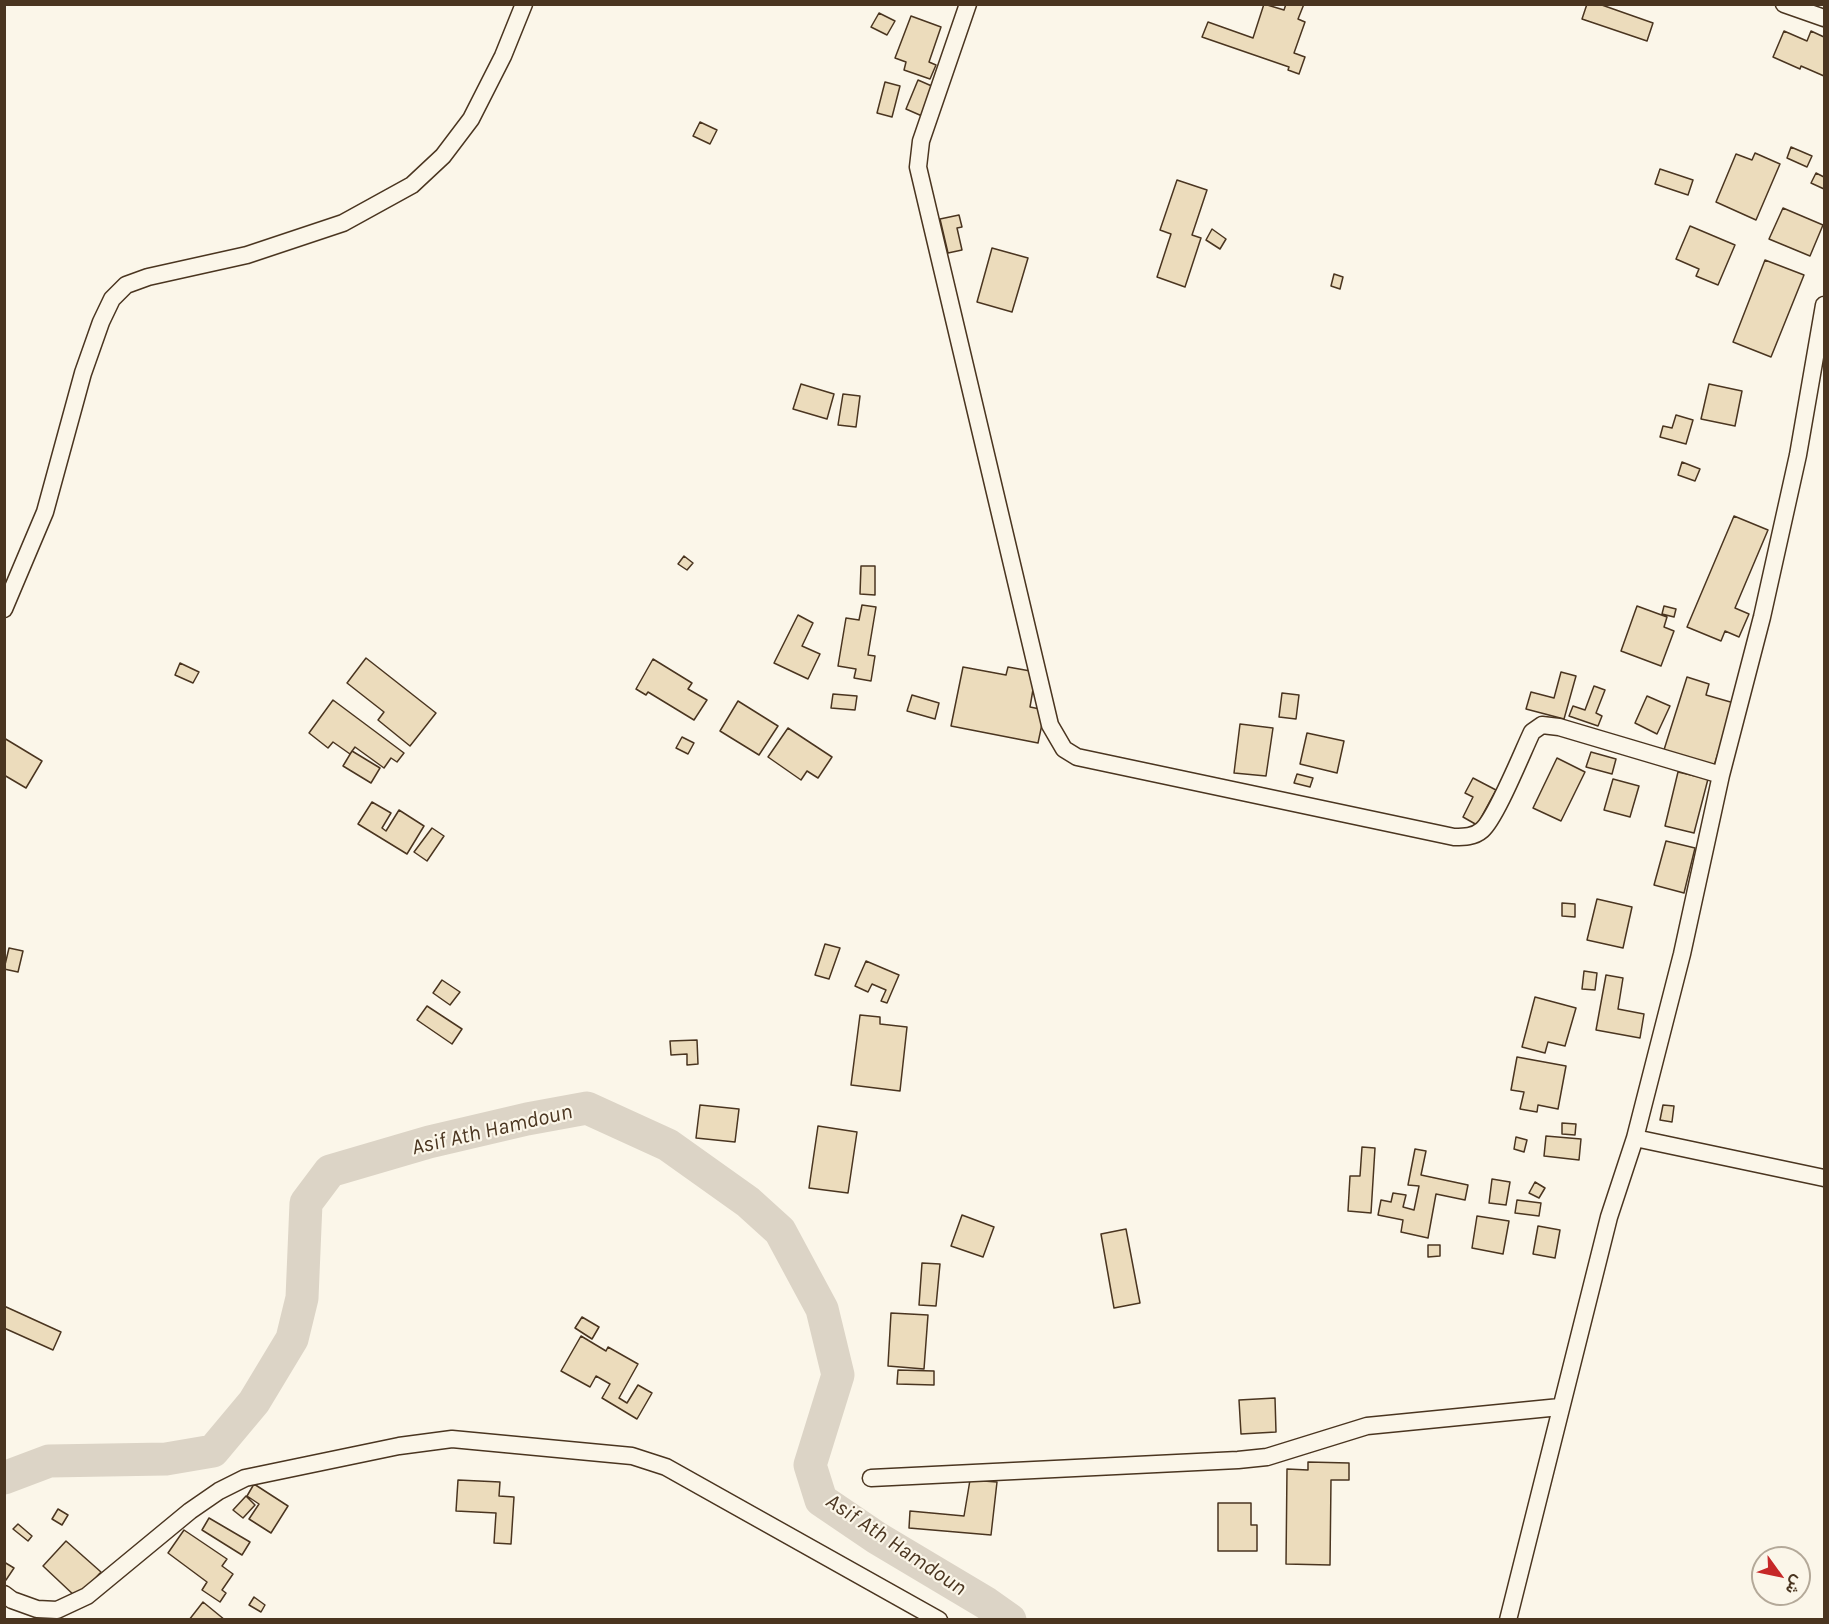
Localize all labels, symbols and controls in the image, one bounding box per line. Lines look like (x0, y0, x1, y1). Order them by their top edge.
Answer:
water label: Asif Ath Hamdoun (409, 1099, 575, 1161)
water label: Asif Ath Hamdoun (821, 1488, 971, 1602)
north arrow (1751, 1546, 1811, 1606)
text: ش (1782, 1572, 1808, 1598)

